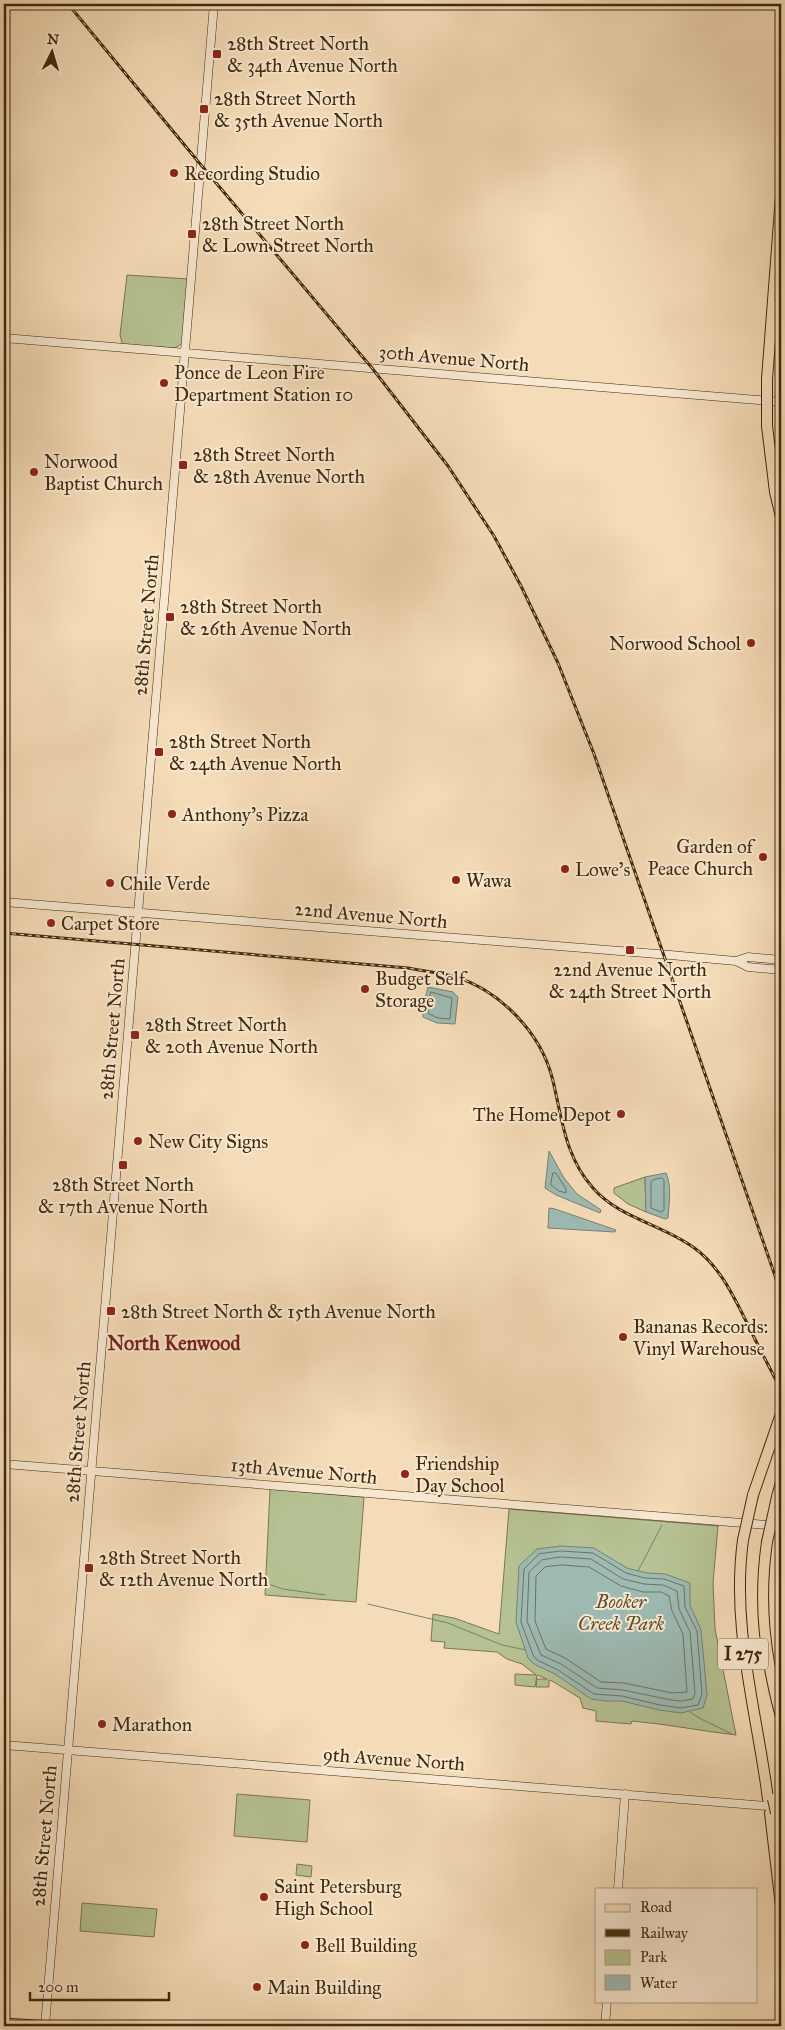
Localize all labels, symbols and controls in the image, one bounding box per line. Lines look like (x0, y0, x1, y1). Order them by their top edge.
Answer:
north arrow (28, 28, 78, 78)
text: N (46, 31, 60, 49)
place label: 28th Street North & 34th Avenue North (227, 32, 398, 77)
marker: 28th Street North & 34th Avenue North (211, 48, 223, 60)
place label: 28th Street North & 35th Avenue North (214, 87, 383, 132)
marker: 28th Street North & 35th Avenue North (198, 103, 210, 115)
place label: Recording Studio (184, 162, 320, 186)
marker: Recording Studio (168, 167, 180, 179)
place label: 28th Street North & Lown Street North (202, 212, 374, 257)
marker: 28th Street North & Lown Street North (186, 228, 198, 240)
street label: 30th Avenue North (378, 340, 531, 376)
place label: Ponce de Leon Fire Department Station 10 (174, 361, 353, 406)
marker: Ponce de Leon Fire Department Station 10 (158, 377, 170, 389)
place label: 28th Street North & 28th Avenue North (193, 443, 365, 488)
place label: Norwood Baptist Church (44, 450, 163, 495)
marker: 28th Street North & 28th Avenue North (177, 459, 189, 471)
marker: Norwood Baptist Church (28, 466, 40, 478)
street label: 28th Street North (128, 553, 164, 697)
place label: 28th Street North & 26th Avenue North (180, 595, 352, 640)
marker: 28th Street North & 26th Avenue North (164, 611, 176, 623)
place label: Norwood School (609, 632, 742, 655)
marker: Norwood School (745, 637, 757, 649)
place label: 28th Street North & 24th Avenue North (169, 730, 342, 775)
marker: 28th Street North & 24th Avenue North (153, 746, 165, 758)
place label: Anthony's Pizza (181, 803, 309, 826)
marker: Anthony's Pizza (166, 808, 178, 820)
place label: Garden of Peace Church (647, 835, 756, 880)
marker: Garden of Peace Church (757, 851, 769, 863)
place label: Lowe's (575, 858, 630, 881)
marker: Lowe's (559, 863, 571, 875)
place label: Wawa (466, 869, 512, 892)
place label: Chile Verde (120, 872, 210, 895)
marker: Wawa (450, 874, 462, 886)
marker: Chile Verde (104, 877, 116, 889)
street label: 22nd Avenue North (294, 897, 449, 933)
place label: Carpet Store (61, 912, 160, 935)
marker: Carpet Store (45, 917, 57, 929)
marker: 22nd Avenue North & 24th Street North (624, 944, 636, 956)
street label: 28th Street North (94, 957, 130, 1101)
place label: 22nd Avenue North & 24th Street North (549, 958, 712, 1003)
place label: Budget Self Storage (375, 967, 468, 1013)
marker: Budget Self Storage (359, 983, 371, 995)
place label: 28th Street North & 20th Avenue North (145, 1013, 318, 1058)
marker: 28th Street North & 20th Avenue North (129, 1029, 141, 1041)
place label: The Home Depot (473, 1103, 611, 1126)
marker: The Home Depot (615, 1108, 627, 1120)
place label: New City Signs (148, 1130, 268, 1154)
marker: New City Signs (132, 1135, 144, 1147)
marker: 28th Street North & 17th Avenue North (117, 1159, 129, 1171)
place label: 28th Street North & 17th Avenue North (38, 1173, 209, 1218)
place label: 28th Street North & 15th Avenue North (121, 1300, 436, 1323)
marker: 28th Street North & 15th Avenue North (105, 1305, 117, 1317)
place label: Bananas Records: Vinyl Warehouse (632, 1315, 768, 1360)
district label: North Kenwood (107, 1331, 242, 1355)
marker: Bananas Records: Vinyl Warehouse (617, 1331, 629, 1343)
street label: 28th Street North (60, 1360, 96, 1504)
place label: Friendship Day School (415, 1452, 506, 1497)
street label: 13th Avenue North (230, 1453, 379, 1489)
marker: Friendship Day School (399, 1468, 411, 1480)
place label: 28th Street North & 12th Avenue North (99, 1546, 269, 1591)
marker: 28th Street North & 12th Avenue North (83, 1562, 95, 1574)
park label: Booker Creek Park (578, 1590, 665, 1635)
road number: I 275 (718, 1638, 768, 1670)
place label: Marathon (112, 1713, 192, 1736)
marker: Marathon (96, 1718, 108, 1730)
street label: 9th Avenue North (322, 1743, 466, 1775)
street label: 28th Street North (26, 1764, 62, 1908)
place label: Saint Petersburg High School (274, 1875, 402, 1921)
legend (595, 1888, 758, 2002)
marker: Saint Petersburg High School (258, 1891, 270, 1903)
text: Road (640, 1898, 672, 1916)
text: Railway (640, 1924, 689, 1942)
place label: Bell Building (315, 1934, 417, 1958)
marker: Bell Building (299, 1939, 311, 1951)
text: Park (640, 1948, 667, 1966)
scale bar (30, 1970, 169, 2002)
text: Water (640, 1974, 677, 1992)
place label: Main Building (267, 1976, 381, 2000)
text: 200 m (38, 1978, 79, 1996)
marker: Main Building (251, 1981, 263, 1993)

